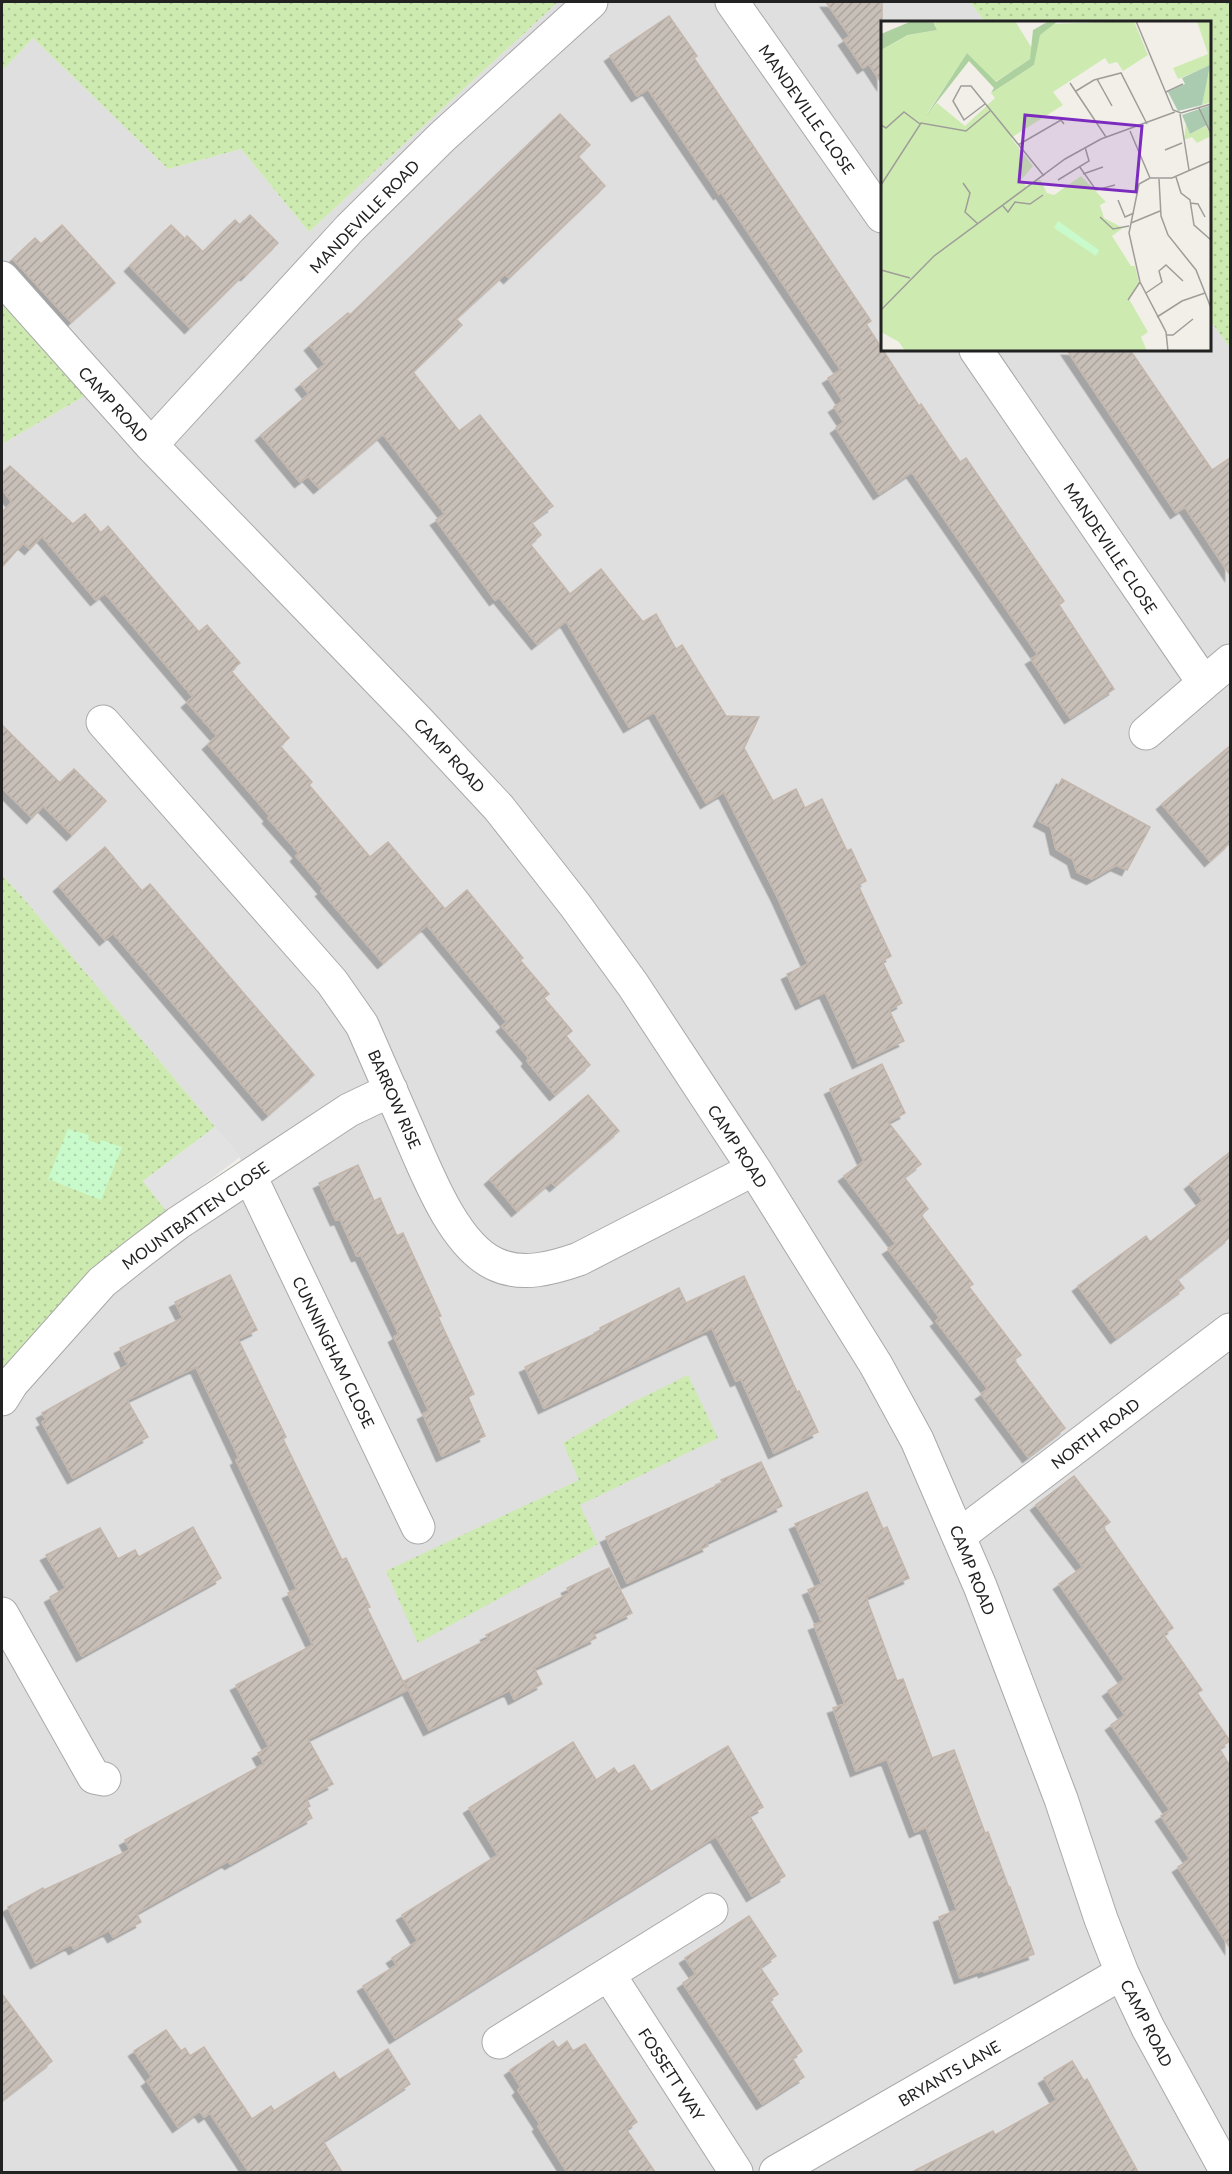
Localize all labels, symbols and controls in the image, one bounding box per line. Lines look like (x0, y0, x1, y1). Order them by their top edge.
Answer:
inset map (881, 21, 1211, 351)
street label: MANDEVILLE CLOSE (755, 41, 859, 177)
street label: MANDEVILLE ROAD (305, 156, 423, 276)
street label: CAMP ROAD (75, 362, 153, 446)
street label: MANDEVILLE CLOSE (1060, 479, 1162, 617)
street label: CAMP ROAD (411, 714, 489, 796)
street label: BARROW RISE (365, 1047, 425, 1151)
street label: CAMP ROAD (704, 1101, 772, 1191)
street label: MOUNTBATTEN CLOSE (118, 1157, 272, 1273)
street label: CUNNINGHAM CLOSE (289, 1273, 379, 1431)
street label: NORTH ROAD (1047, 1394, 1143, 1472)
street label: CAMP ROAD (946, 1522, 1000, 1618)
street label: CAMP ROAD (1117, 1976, 1177, 2070)
street label: FOSSETT WAY (635, 2024, 709, 2124)
street label: BRYANTS LANE (895, 2036, 1003, 2110)

